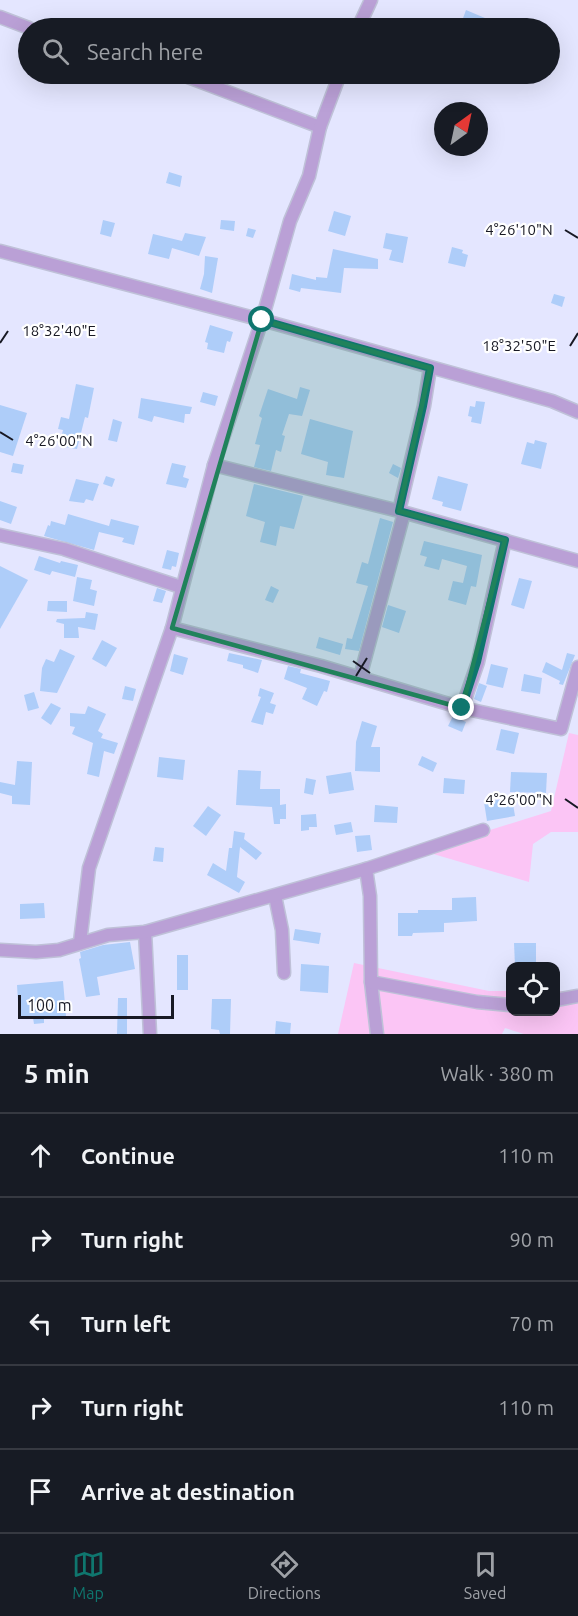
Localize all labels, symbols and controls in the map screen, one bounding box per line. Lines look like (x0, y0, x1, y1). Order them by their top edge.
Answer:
search box (18, 18, 560, 84)
icon: search (39, 35, 72, 68)
text: Search here (87, 39, 203, 64)
north arrow (434, 102, 488, 156)
text: 4°26'10"N (485, 221, 553, 238)
route start (248, 306, 274, 332)
text: 18°32'40"E (22, 322, 96, 339)
text: 18°32'50"E (482, 337, 556, 354)
text: 4°26'00"N (25, 432, 93, 449)
route end (448, 694, 474, 720)
text: 4°26'00"N (485, 791, 553, 808)
map controls (506, 962, 560, 1016)
button: locate (506, 962, 560, 1016)
scale bar (18, 992, 174, 1019)
text: 100 m (27, 996, 72, 1014)
text: 5 min (24, 1059, 90, 1088)
text: Walk · 380 m (441, 1062, 554, 1085)
icon: ahead (24, 1139, 57, 1172)
text: Continue (81, 1143, 175, 1168)
text: 110 m (498, 1144, 554, 1167)
icon: right (24, 1223, 57, 1256)
text: Turn right (81, 1227, 183, 1252)
text: 90 m (510, 1228, 554, 1251)
icon: left (24, 1307, 57, 1340)
text: Turn left (81, 1311, 171, 1336)
text: 70 m (510, 1312, 554, 1335)
icon: right (24, 1391, 57, 1424)
text: Turn right (81, 1395, 183, 1420)
text: 110 m (498, 1396, 554, 1419)
icon: arrive (24, 1475, 57, 1508)
text: Arrive at destination (81, 1479, 295, 1504)
tab: Map (72, 1548, 105, 1602)
tab: Directions (248, 1548, 321, 1602)
tab: Saved (464, 1548, 506, 1602)

